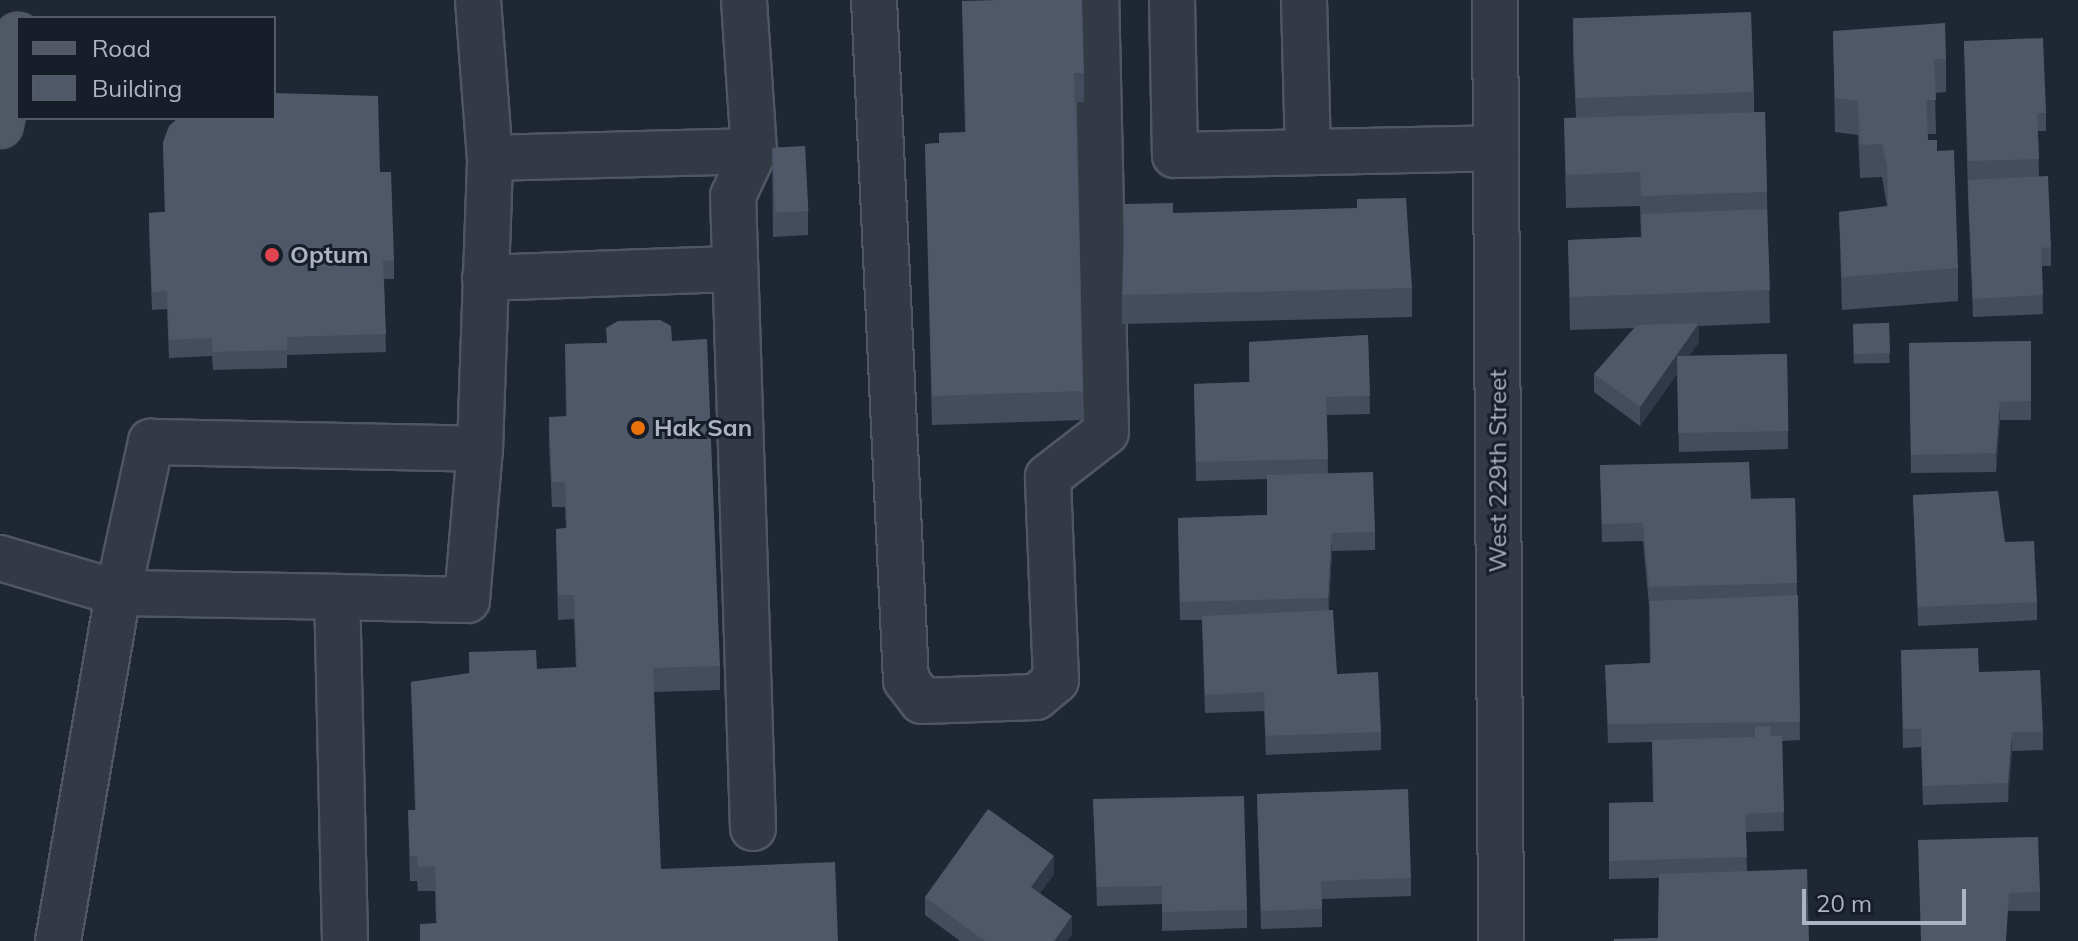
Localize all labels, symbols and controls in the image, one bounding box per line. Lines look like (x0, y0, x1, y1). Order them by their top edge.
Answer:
legend (16, 16, 276, 120)
text: Road (92, 33, 151, 63)
text: Building (92, 73, 182, 103)
place label: Optum (290, 241, 369, 269)
marker: Optum (261, 244, 283, 266)
street label: West 229th Street (1484, 369, 1512, 573)
place label: Hak San (654, 414, 752, 442)
marker: Hak San (629, 419, 647, 437)
scale bar (1806, 873, 1970, 923)
text: 20 m (1816, 888, 1872, 918)

